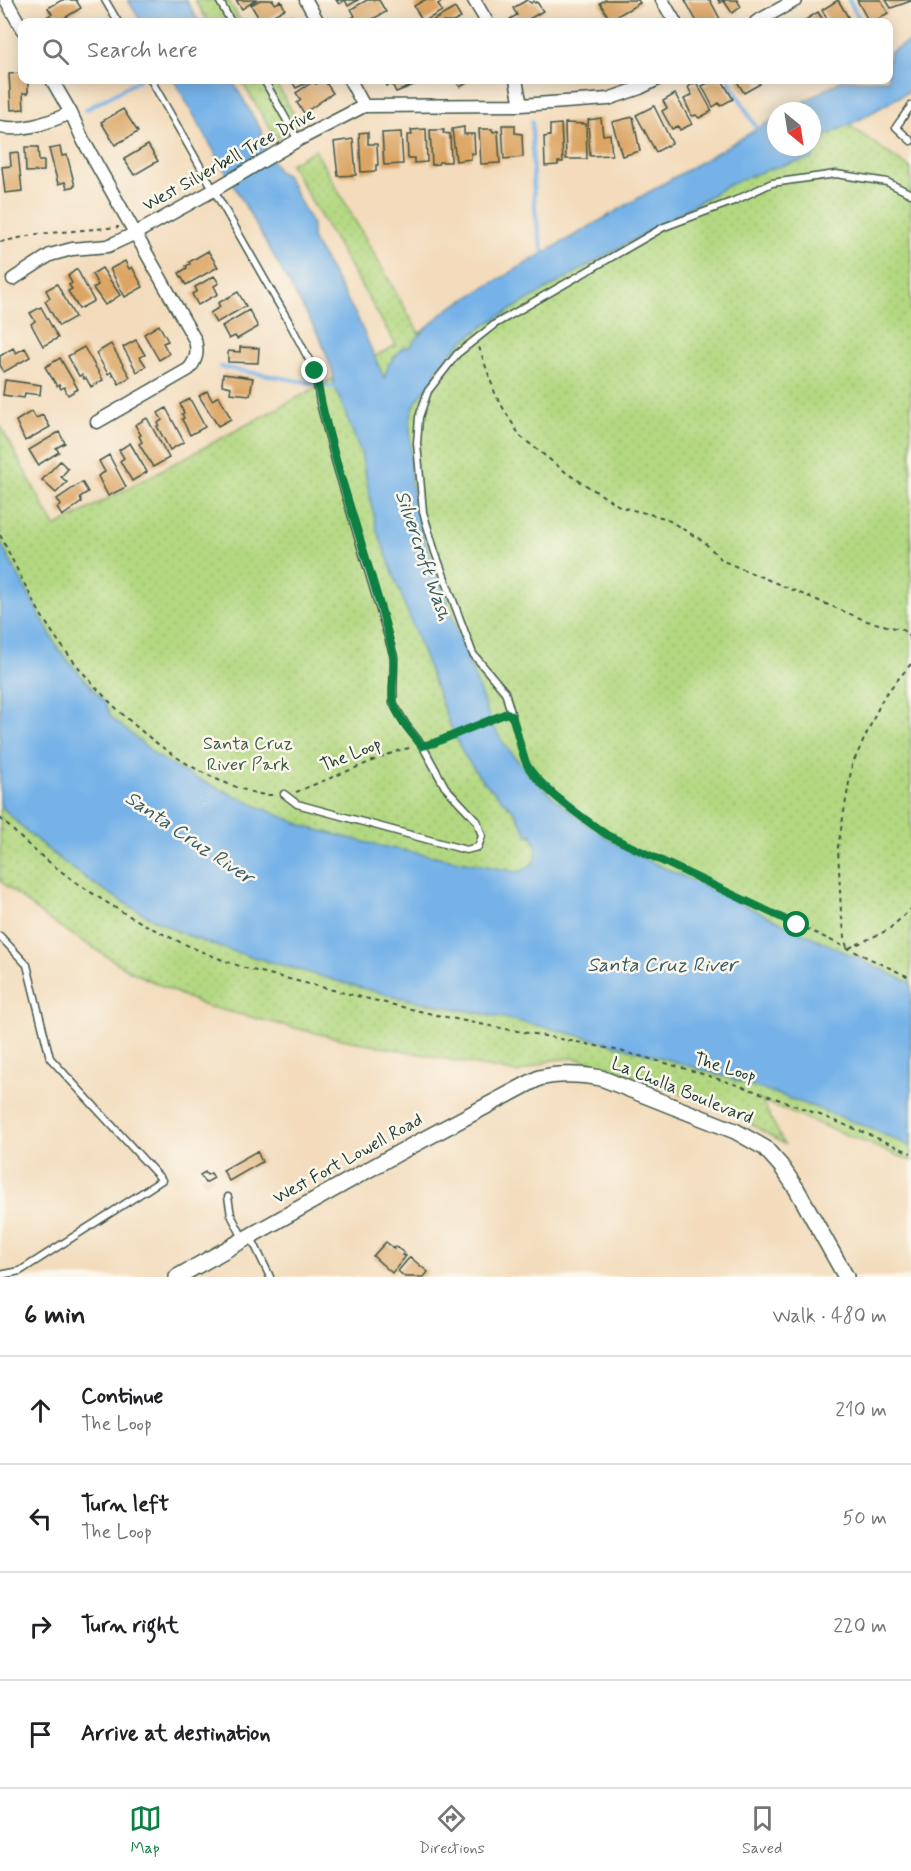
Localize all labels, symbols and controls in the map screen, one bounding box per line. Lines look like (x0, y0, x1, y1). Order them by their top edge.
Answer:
search box (18, 18, 893, 84)
icon: search (39, 35, 72, 68)
text: Search here (87, 37, 198, 65)
north arrow (767, 102, 821, 156)
street label: West Silverbell Tree Drive (139, 103, 319, 217)
route end (301, 357, 327, 383)
water label: Silvercroft Wash (388, 487, 458, 625)
park label: Santa Cruz River Park (203, 732, 293, 777)
street label: The Loop (317, 732, 385, 778)
water label: Santa Cruz River (119, 785, 261, 892)
route start (783, 911, 809, 937)
water label: Santa Cruz River (587, 952, 739, 979)
street label: The Loop (691, 1047, 759, 1089)
street label: La Cholla Boulevard (608, 1052, 756, 1130)
street label: West Fort Lowell Road (269, 1108, 427, 1210)
text: 6 min (24, 1299, 86, 1333)
text: Walk · 480 m (772, 1303, 887, 1330)
text: Continue (81, 1383, 163, 1411)
icon: ahead (24, 1394, 57, 1427)
text: 210 m (835, 1397, 887, 1424)
text: The Loop (81, 1411, 152, 1438)
text: Turn left (81, 1491, 169, 1519)
icon: left (24, 1502, 57, 1535)
text: 50 m (842, 1505, 887, 1532)
text: The Loop (81, 1519, 152, 1546)
icon: right (24, 1610, 57, 1643)
text: Turn right (81, 1612, 179, 1640)
text: 220 m (833, 1613, 887, 1640)
icon: arrive (24, 1718, 57, 1751)
text: Arrive at destination (81, 1720, 271, 1748)
tab: Map (129, 1802, 162, 1859)
tab: Directions (419, 1802, 485, 1859)
tab: Saved (742, 1802, 782, 1859)

